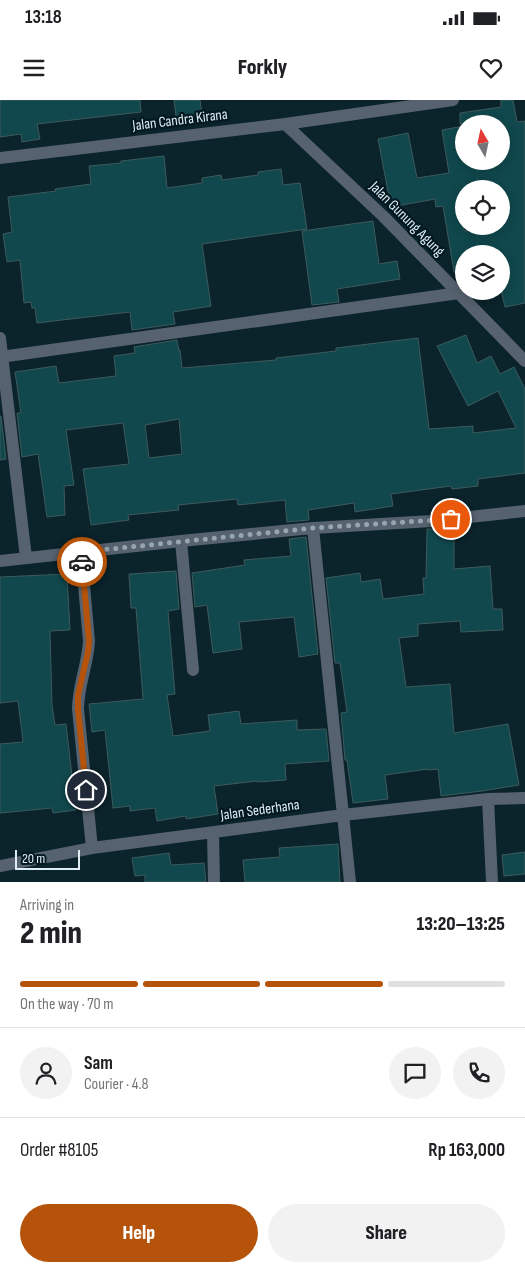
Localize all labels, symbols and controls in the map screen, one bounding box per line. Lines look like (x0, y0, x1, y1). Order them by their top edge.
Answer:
text: 13:18 (25, 6, 62, 29)
icon: menu (20, 54, 48, 82)
text: Forkly (238, 54, 287, 81)
icon: heart (477, 54, 505, 82)
street label: Jalan Candra Kirana (130, 105, 229, 135)
north arrow (455, 115, 510, 170)
map controls (455, 115, 510, 300)
street label: Jalan Gunung Agung (365, 177, 449, 261)
button: locate (455, 180, 510, 235)
button: layers (455, 245, 510, 300)
pin (430, 498, 472, 540)
icon: bag (437, 505, 465, 533)
courier (57, 537, 107, 587)
icon: car (68, 548, 96, 576)
pin (65, 769, 107, 811)
icon: home (72, 776, 100, 804)
street label: Jalan Sederhana (218, 795, 301, 825)
scale bar (15, 847, 80, 870)
text: 20 m (22, 850, 45, 867)
text: Arriving in (20, 896, 74, 915)
text: 13:20–13:25 (417, 913, 505, 936)
text: 2 min (20, 914, 82, 953)
text: On the way · 70 m (20, 995, 113, 1014)
button: person (20, 1047, 72, 1099)
button: chat (389, 1047, 441, 1099)
button: phone (453, 1047, 505, 1099)
text: Sam (84, 1052, 113, 1075)
text: Courier · 4.8 (84, 1075, 148, 1094)
text: Order #8105 (20, 1139, 98, 1162)
text: Rp 163,000 (428, 1139, 505, 1162)
button: Help (20, 1204, 258, 1262)
button: Share (268, 1204, 505, 1262)

